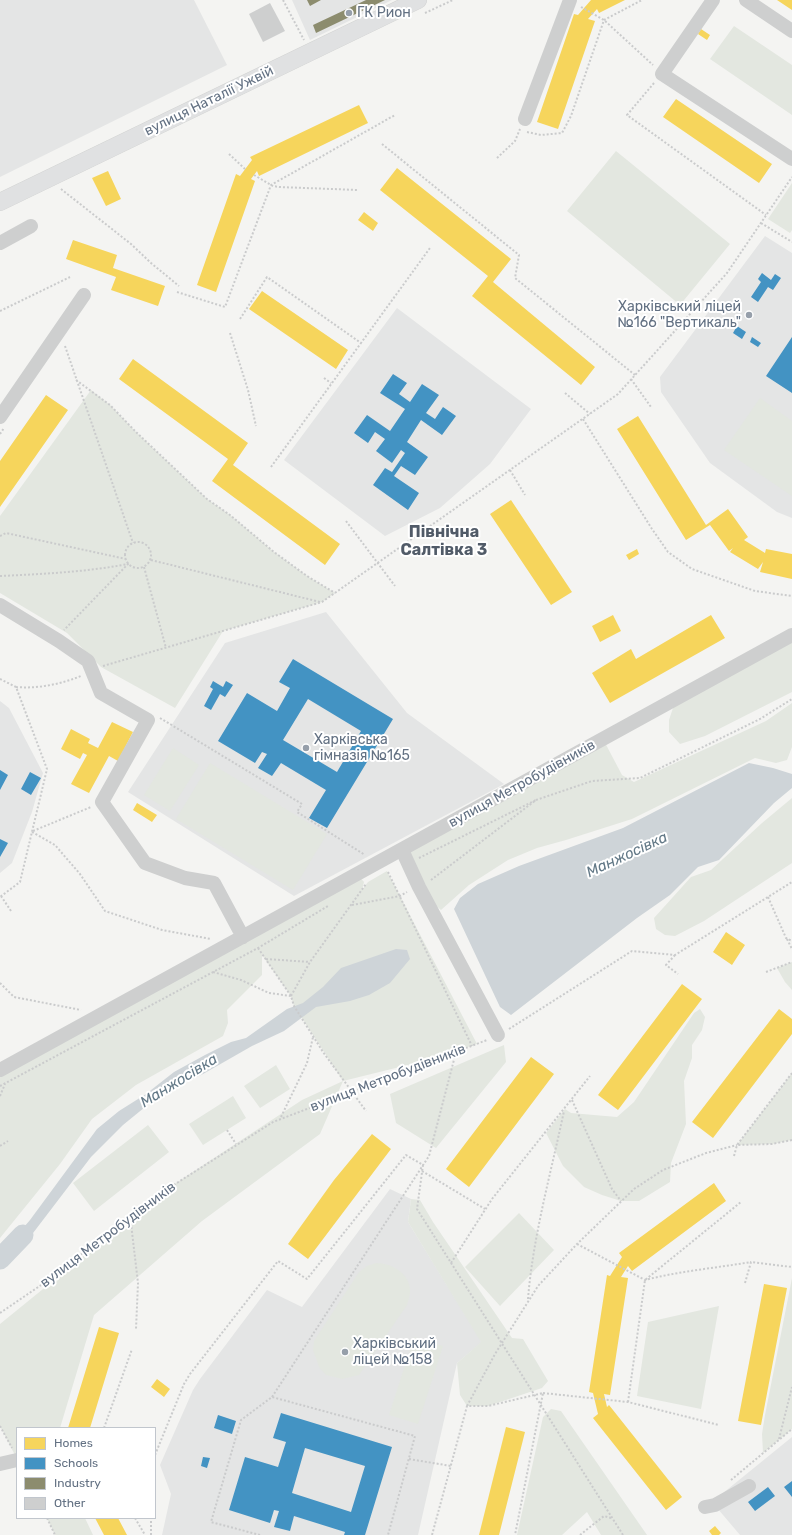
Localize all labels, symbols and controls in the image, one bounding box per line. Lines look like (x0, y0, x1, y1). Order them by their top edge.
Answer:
place label: ГК Рион (357, 5, 411, 21)
marker: ГК Рион (344, 8, 354, 18)
street label: вулиця Наталії Ужвій (142, 62, 276, 140)
place label: Харківський ліцей №166 "Вертикаль" (618, 299, 741, 332)
marker: Харківський ліцей №166 "Вертикаль" (744, 310, 754, 320)
district label: Північна Салтівка 3 (401, 522, 487, 560)
place label: Харківська гімназія №165 (314, 732, 410, 764)
street label: вулиця Метробудівників (446, 737, 598, 831)
marker: Харківська гімназія №165 (301, 743, 311, 753)
water label: Манжосівка (584, 828, 670, 882)
street label: вулиця Метробудівників (308, 1041, 468, 1115)
water label: Манжосівка (137, 1050, 221, 1112)
street label: вулиця Метробудівників (37, 1179, 179, 1291)
place label: Харківський ліцей №158 (353, 1336, 436, 1368)
marker: Харківський ліцей №158 (340, 1347, 350, 1357)
legend (16, 1427, 156, 1519)
text: Homes (54, 1436, 93, 1450)
text: Schools (54, 1456, 98, 1470)
text: Industry (54, 1476, 101, 1490)
text: Other (54, 1496, 85, 1510)

